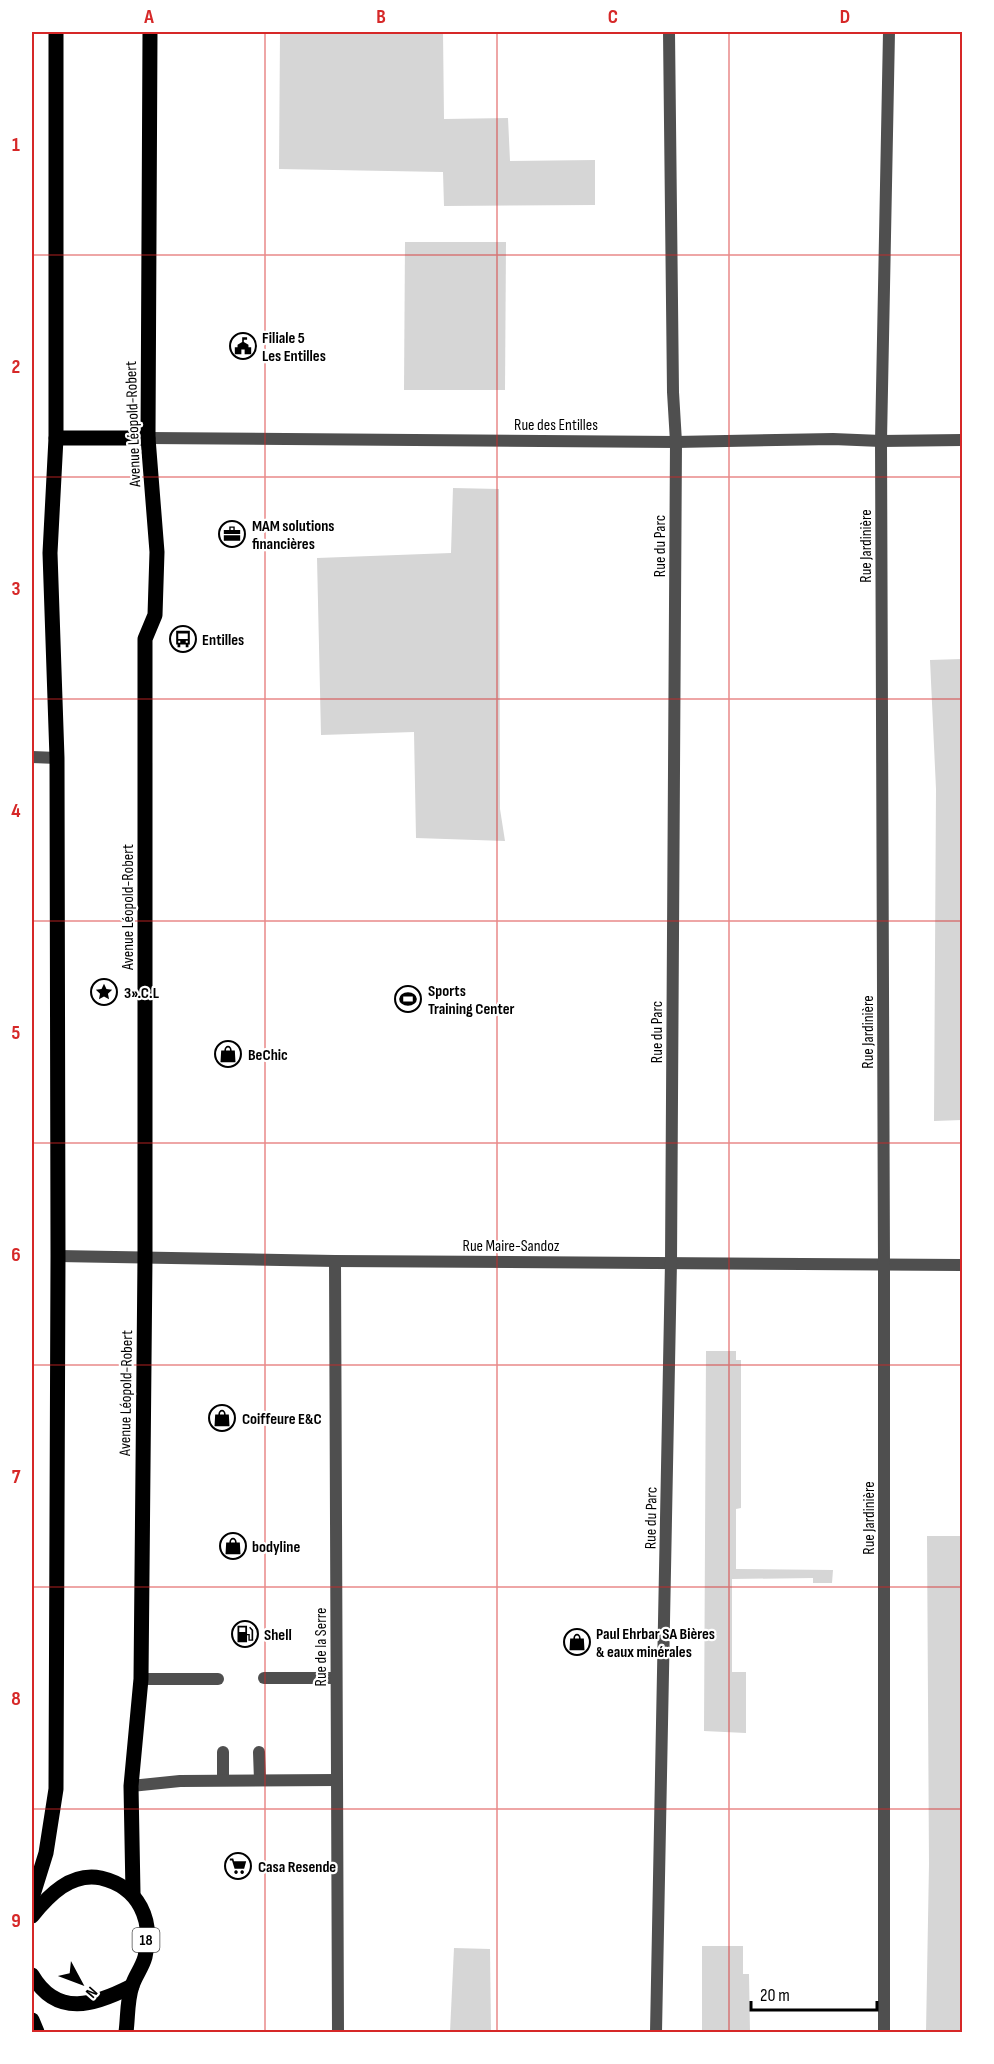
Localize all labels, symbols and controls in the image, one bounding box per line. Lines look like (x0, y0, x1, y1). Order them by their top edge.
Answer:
text: A (143, 5, 154, 29)
text: B (376, 5, 386, 29)
text: C (608, 5, 618, 29)
text: D (840, 5, 850, 29)
text: 1 (12, 133, 20, 157)
place label: Filiale 5 Les Entilles (262, 329, 326, 366)
public building icon: Filiale 5 Les Entilles (228, 331, 258, 361)
text: 2 (12, 355, 20, 379)
street label: Avenue Léopold-Robert (122, 361, 145, 488)
street label: Rue des Entilles (514, 416, 598, 435)
street label: Rue Jardinière (857, 509, 876, 583)
street label: Rue du Parc (651, 515, 670, 577)
place label: MAM solutions financières (252, 517, 334, 554)
office icon: MAM solutions financières (217, 519, 247, 549)
text: 3 (12, 577, 21, 601)
bus stop icon: Entilles (168, 624, 198, 654)
place label: Entilles (202, 631, 244, 650)
text: 4 (11, 799, 21, 823)
street label: Avenue Léopold-Robert (119, 844, 138, 971)
place icon: 3».C.L (89, 977, 119, 1007)
place label: Sports Training Center (428, 982, 514, 1019)
place label: 3».C.L (124, 984, 160, 1003)
sports icon: Sports Training Center (393, 984, 423, 1014)
street label: Rue Jardinière (859, 995, 878, 1069)
street label: Rue du Parc (648, 1001, 667, 1063)
text: 5 (12, 1021, 21, 1045)
shop icon: BeChic (213, 1039, 243, 1069)
place label: BeChic (248, 1046, 288, 1065)
street label: Rue Maire-Sandoz (462, 1237, 560, 1256)
text: 6 (11, 1243, 21, 1267)
street label: Avenue Léopold-Robert (116, 1330, 137, 1457)
shop icon: Coiffeure E&C (207, 1403, 237, 1433)
place label: Coiffeure E&C (242, 1410, 322, 1429)
text: 7 (12, 1465, 21, 1489)
street label: Rue Jardinière (860, 1481, 879, 1555)
street label: Rue du Parc (641, 1487, 662, 1549)
shop icon: bodyline (218, 1531, 248, 1561)
place label: bodyline (252, 1538, 300, 1557)
street label: Rue de la Serre (312, 1607, 331, 1687)
fuel station icon: Shell (230, 1619, 260, 1649)
place label: Paul Ehrbar SA Bières & eaux minérales (596, 1625, 715, 1662)
place label: Shell (264, 1626, 292, 1645)
shop icon: Paul Ehrbar SA Bières & eaux minérales (562, 1627, 592, 1657)
text: 8 (11, 1687, 21, 1711)
supermarket icon: Casa Resende (223, 1851, 253, 1881)
place label: Casa Resende (258, 1858, 336, 1877)
text: 9 (11, 1909, 21, 1933)
road number: 18 (132, 1928, 160, 1952)
north arrow (51, 1953, 111, 2013)
scale bar (751, 1974, 877, 2012)
text: N (81, 1982, 101, 2001)
text: 20 m (760, 1985, 790, 2006)

